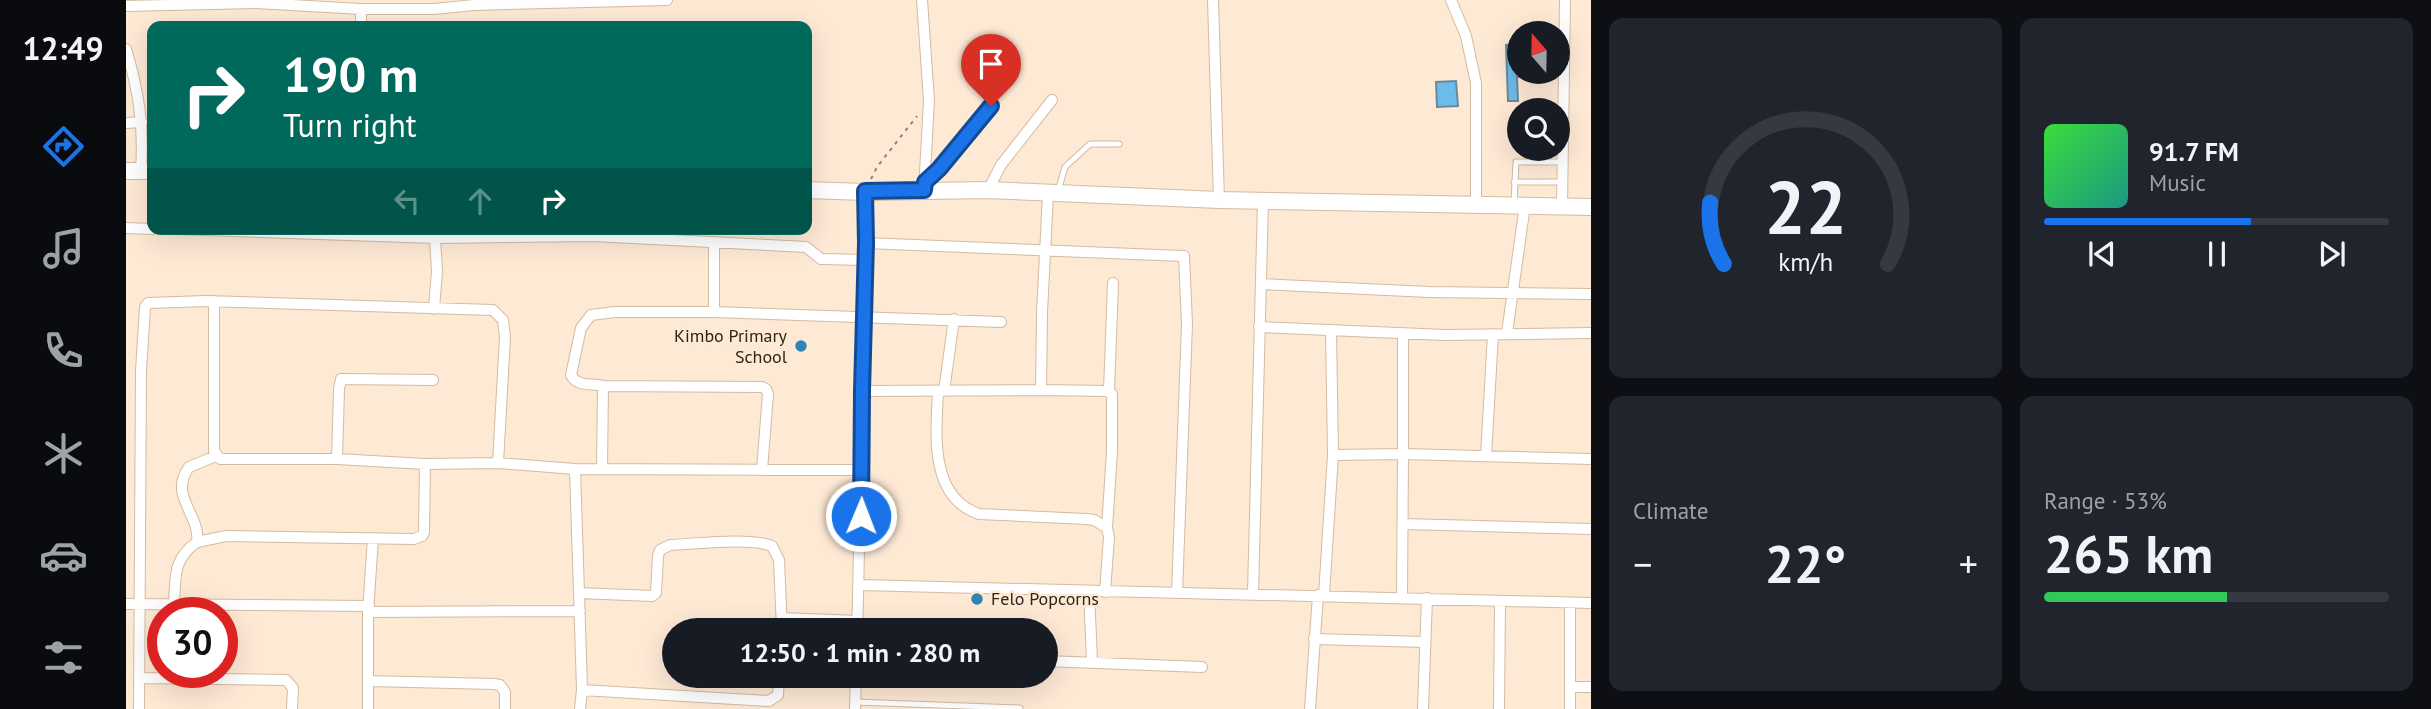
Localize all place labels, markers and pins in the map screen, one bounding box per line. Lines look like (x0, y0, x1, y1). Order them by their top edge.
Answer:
pin (961, 34, 1021, 106)
place label: Kimbo Primary School (674, 324, 788, 368)
marker: Kimbo Primary School (793, 338, 809, 354)
place label: Felo Popcorns (991, 587, 1099, 610)
marker: Felo Popcorns (969, 591, 985, 607)

